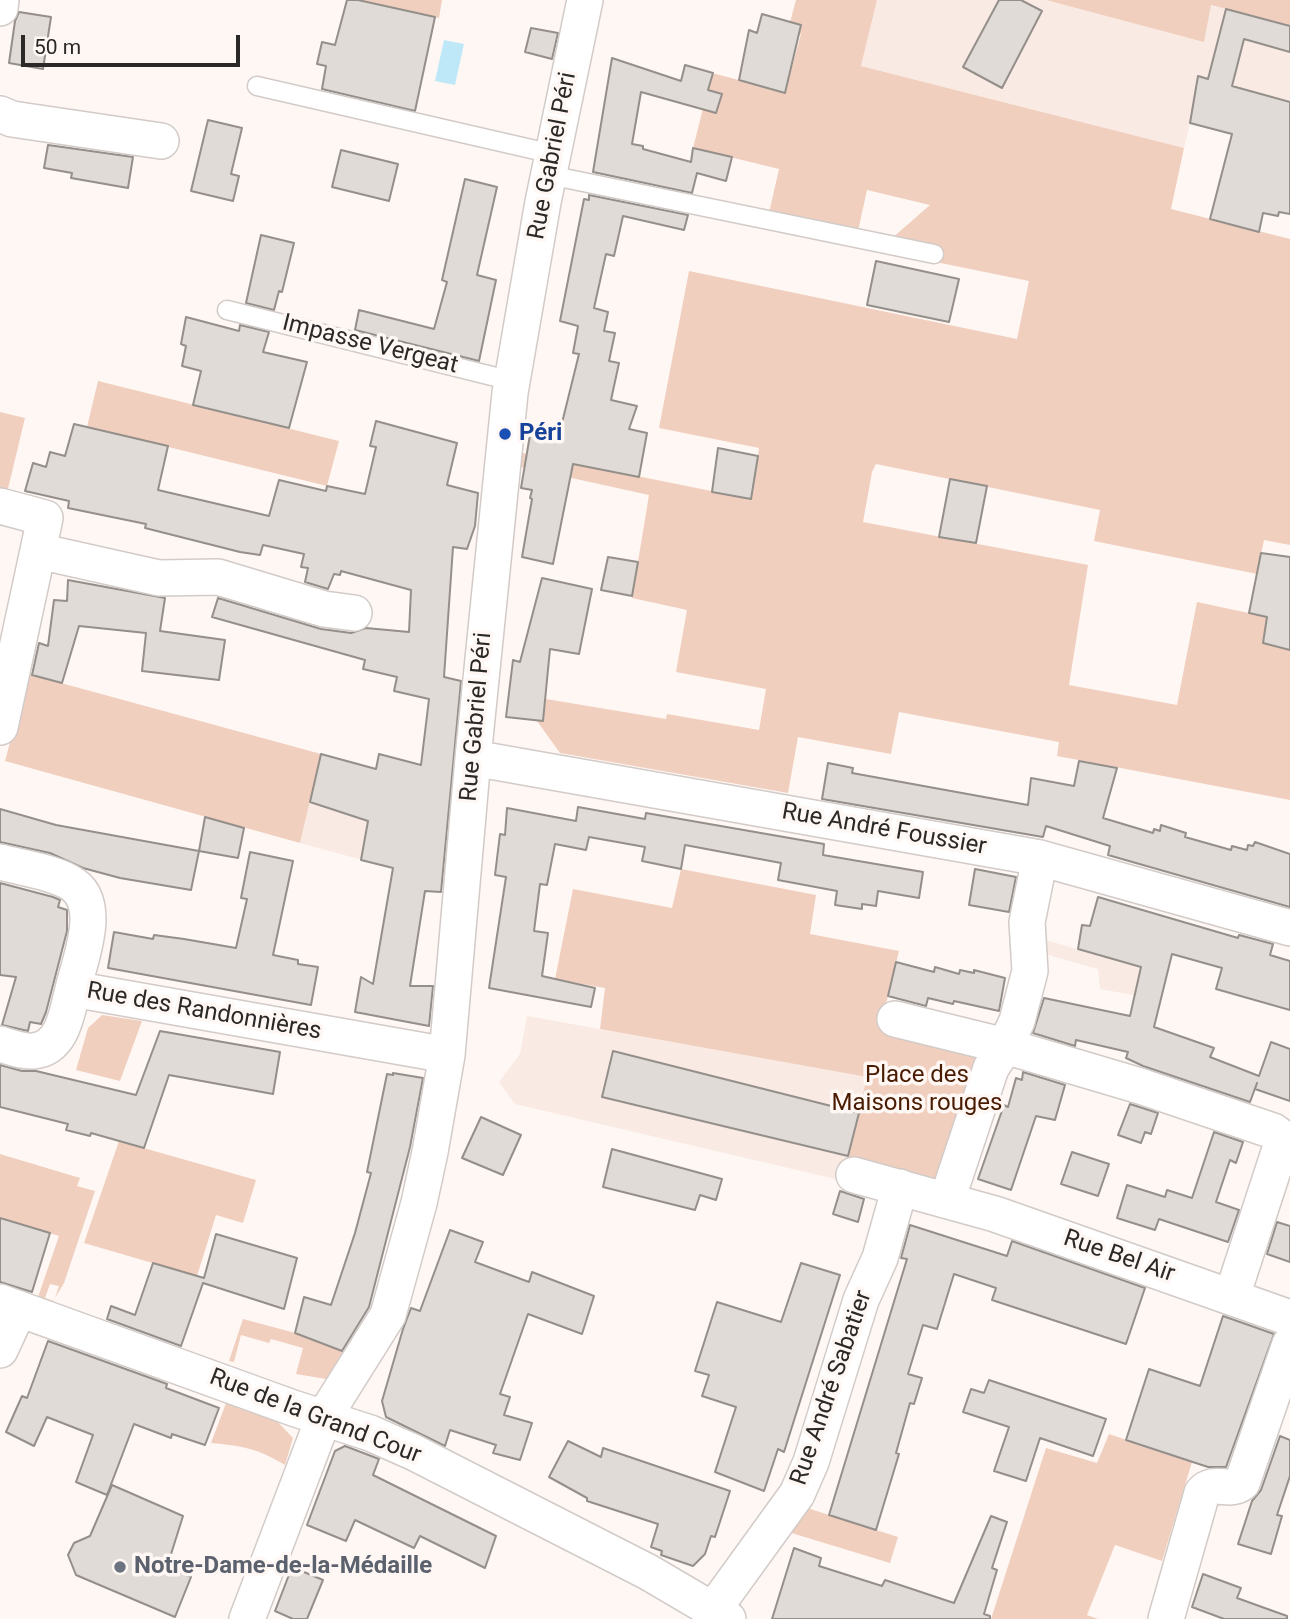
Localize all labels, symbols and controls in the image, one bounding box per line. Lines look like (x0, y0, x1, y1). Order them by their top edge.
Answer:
scale bar (24, 21, 243, 65)
text: 50 m (34, 35, 81, 59)
street label: Rue Gabriel Péri (523, 70, 583, 242)
street label: Impasse Vergeat (279, 309, 461, 381)
place label: Péri (519, 420, 562, 448)
marker: Péri (497, 426, 513, 442)
street label: Rue Gabriel Péri (455, 631, 499, 803)
street label: Rue André Foussier (780, 798, 988, 862)
street label: Rue des Randonnières (84, 977, 324, 1047)
park label: Place des Maisons rouges (832, 1062, 1002, 1118)
street label: Rue Bel Air (1060, 1225, 1178, 1289)
street label: Rue André Sabatier (785, 1287, 879, 1489)
street label: Rue de la Grand Cour (205, 1363, 425, 1471)
place label: Notre-Dame-de-la-Médaille (134, 1553, 432, 1581)
marker: Notre-Dame-de-la-Médaille (112, 1559, 128, 1575)

